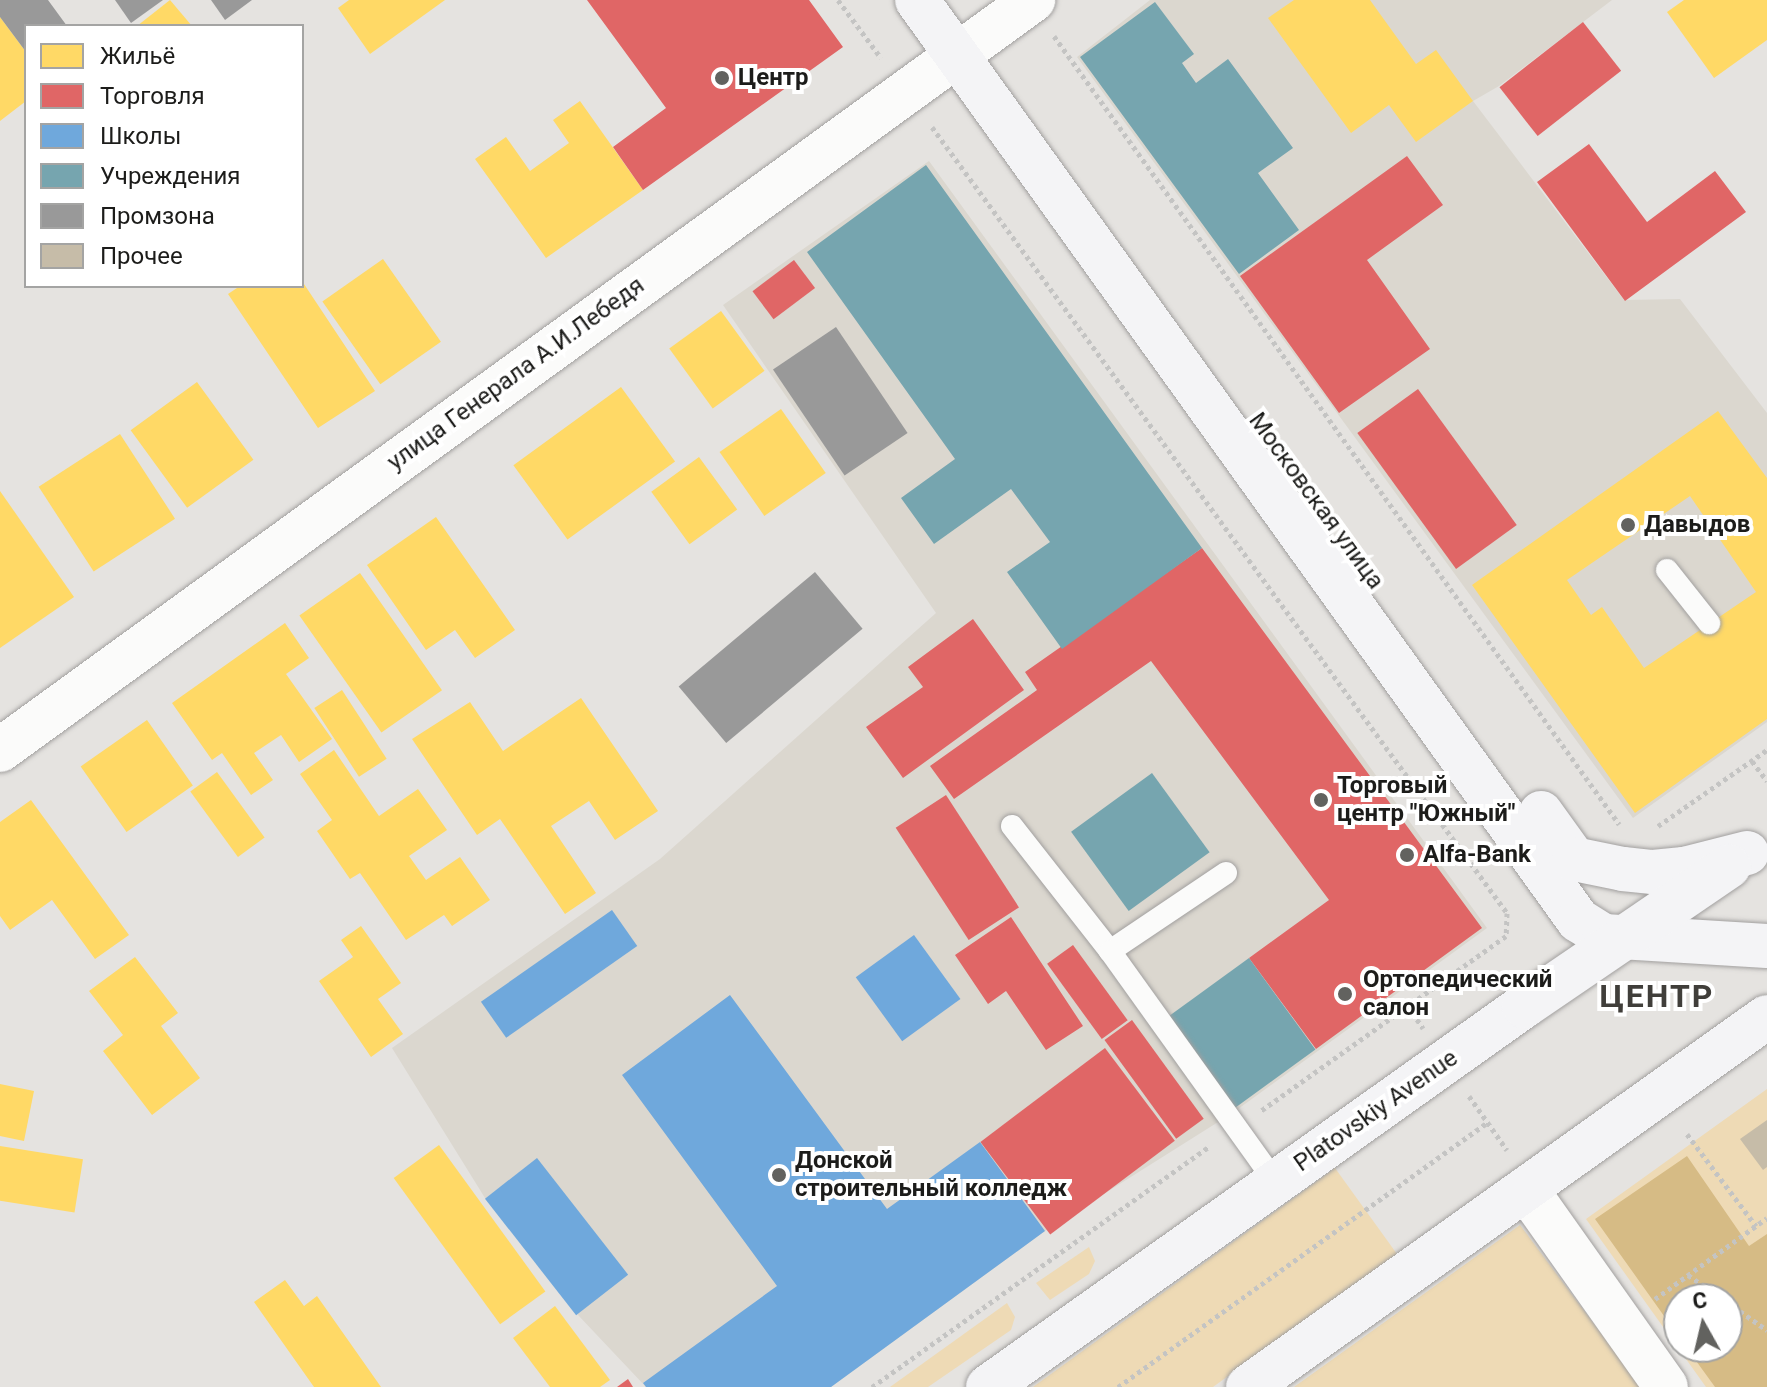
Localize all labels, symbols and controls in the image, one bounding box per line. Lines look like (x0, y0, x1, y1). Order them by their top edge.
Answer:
legend (24, 24, 304, 288)
text: Жильё (100, 42, 175, 70)
place label: Центр (738, 64, 808, 92)
marker: Центр (713, 69, 731, 87)
text: Торговля (100, 82, 205, 110)
text: Школы (100, 122, 181, 150)
text: Учреждения (100, 162, 241, 190)
text: Промзона (100, 202, 215, 230)
text: Прочее (100, 242, 183, 270)
street label: улица Генерала А.И.Лебедя (382, 271, 650, 477)
street label: Московская улица (1242, 407, 1390, 595)
place label: Давыдов (1644, 511, 1750, 539)
marker: Давыдов (1619, 516, 1637, 534)
place label: Торговый центр "Южный" (1337, 772, 1516, 828)
marker: Торговый центр "Южный" (1312, 791, 1330, 809)
place label: Alfa-Bank (1423, 841, 1531, 869)
marker: Alfa-Bank (1398, 846, 1416, 864)
place label: Ортопедический салон (1363, 966, 1552, 1022)
district label: ЦЕНТР (1600, 977, 1714, 1015)
marker: Ортопедический салон (1334, 983, 1356, 1005)
street label: Platovskiy Avenue (1289, 1044, 1463, 1178)
place label: Донской строительный колледж (795, 1147, 1067, 1203)
marker: Донской строительный колледж (770, 1166, 788, 1184)
north arrow (1663, 1283, 1743, 1363)
text: С (1691, 1287, 1709, 1314)

